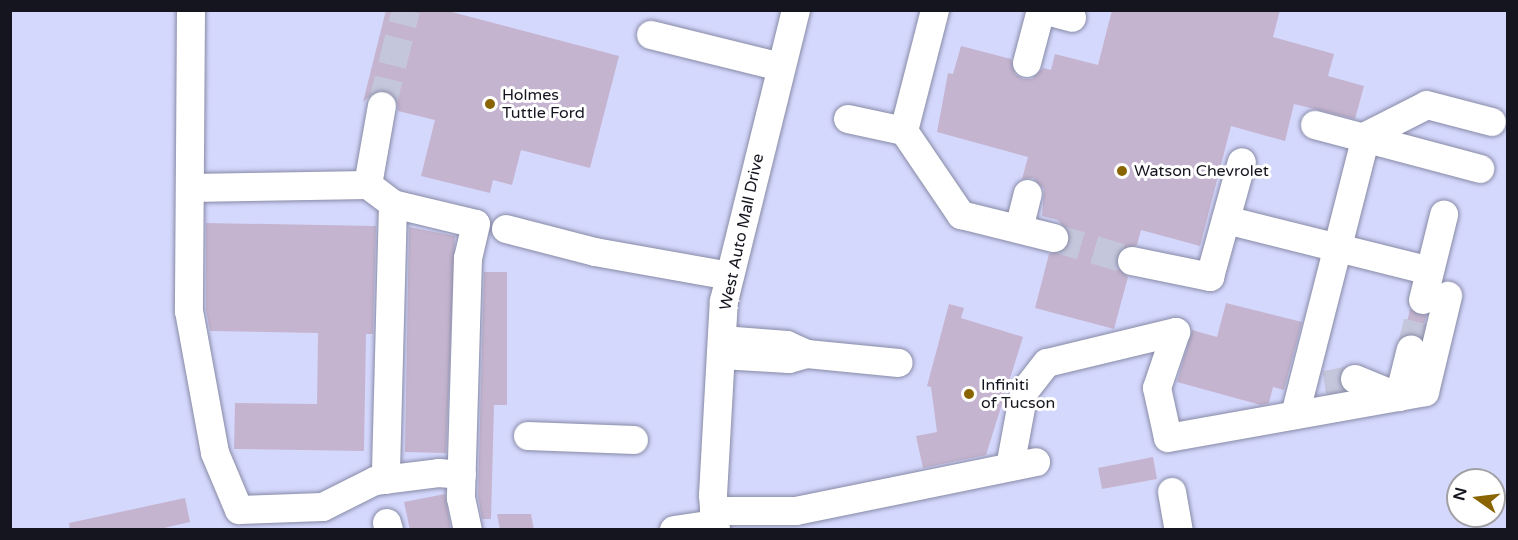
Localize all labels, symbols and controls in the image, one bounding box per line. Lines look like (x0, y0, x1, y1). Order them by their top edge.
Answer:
place label: Holmes Tuttle Ford (502, 85, 585, 123)
marker: Holmes Tuttle Ford (483, 97, 497, 111)
street label: West Auto Mall Drive (716, 152, 768, 312)
place label: Watson Chevrolet (1134, 161, 1269, 181)
marker: Watson Chevrolet (1115, 164, 1129, 178)
place label: Infiniti of Tucson (981, 375, 1055, 413)
marker: Infiniti of Tucson (962, 387, 976, 401)
north arrow (1446, 468, 1506, 528)
text: N (1449, 485, 1472, 503)

